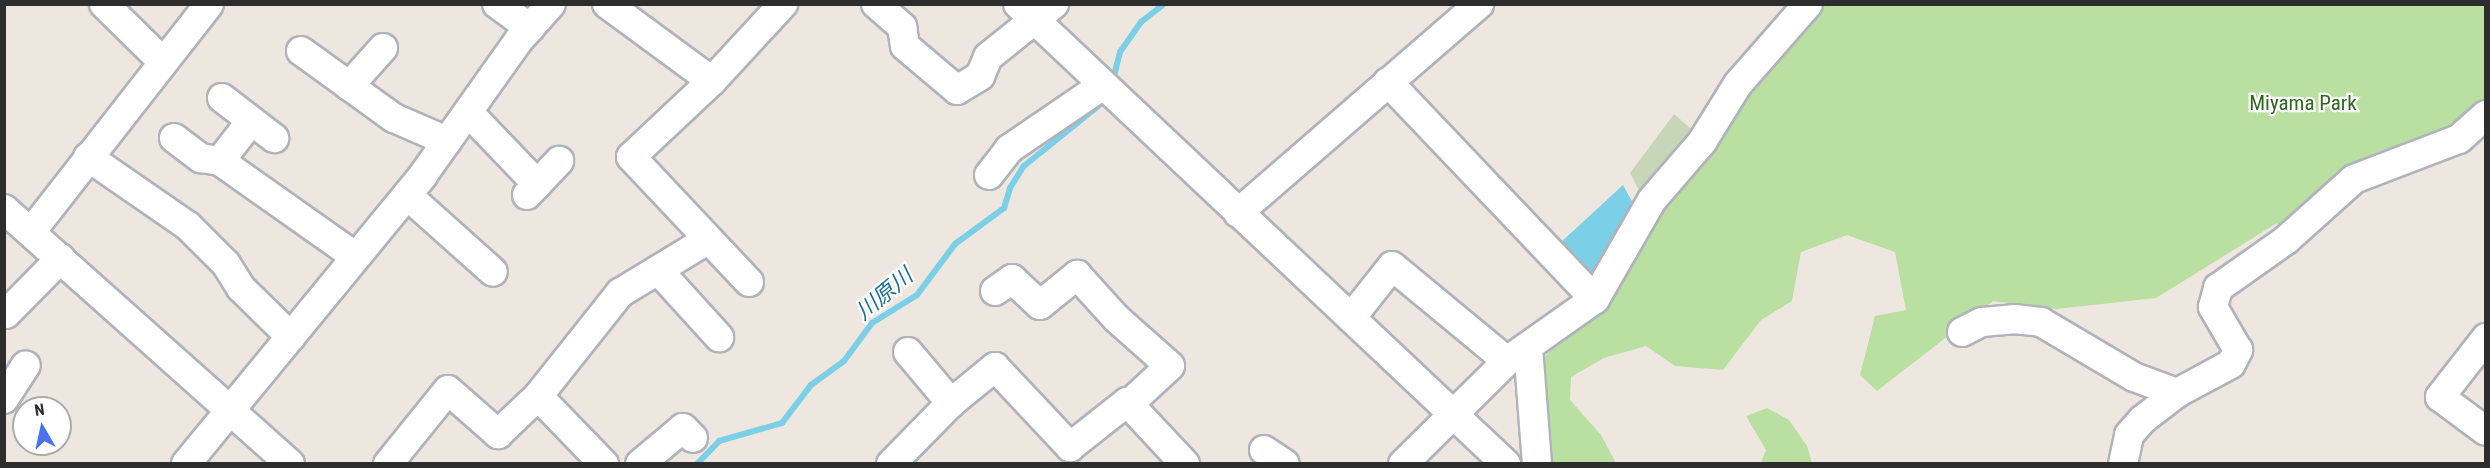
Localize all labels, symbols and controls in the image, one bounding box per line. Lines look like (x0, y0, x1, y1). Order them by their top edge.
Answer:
park label: Miyama Park (2249, 90, 2357, 116)
water label: 川原川 (850, 263, 918, 325)
north arrow (12, 396, 72, 456)
text: N (33, 400, 46, 420)

